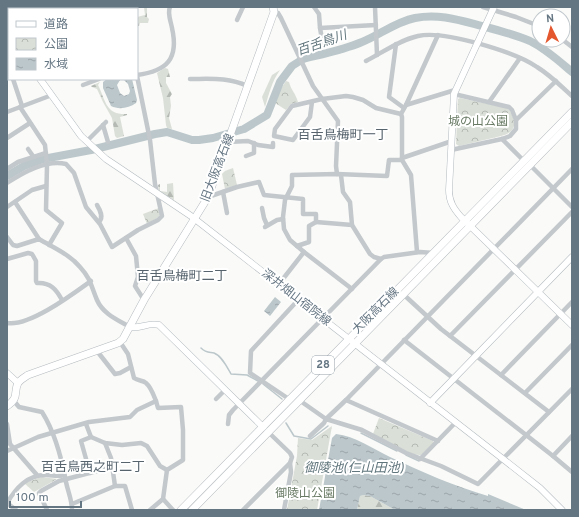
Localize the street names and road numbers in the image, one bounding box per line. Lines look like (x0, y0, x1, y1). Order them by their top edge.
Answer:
street label: 旧大阪高石線 (198, 132, 238, 204)
street label: 深井畑山宿院線 (258, 266, 334, 330)
street label: 大阪高石線 (349, 284, 403, 338)
road number: 28 (312, 356, 334, 374)

